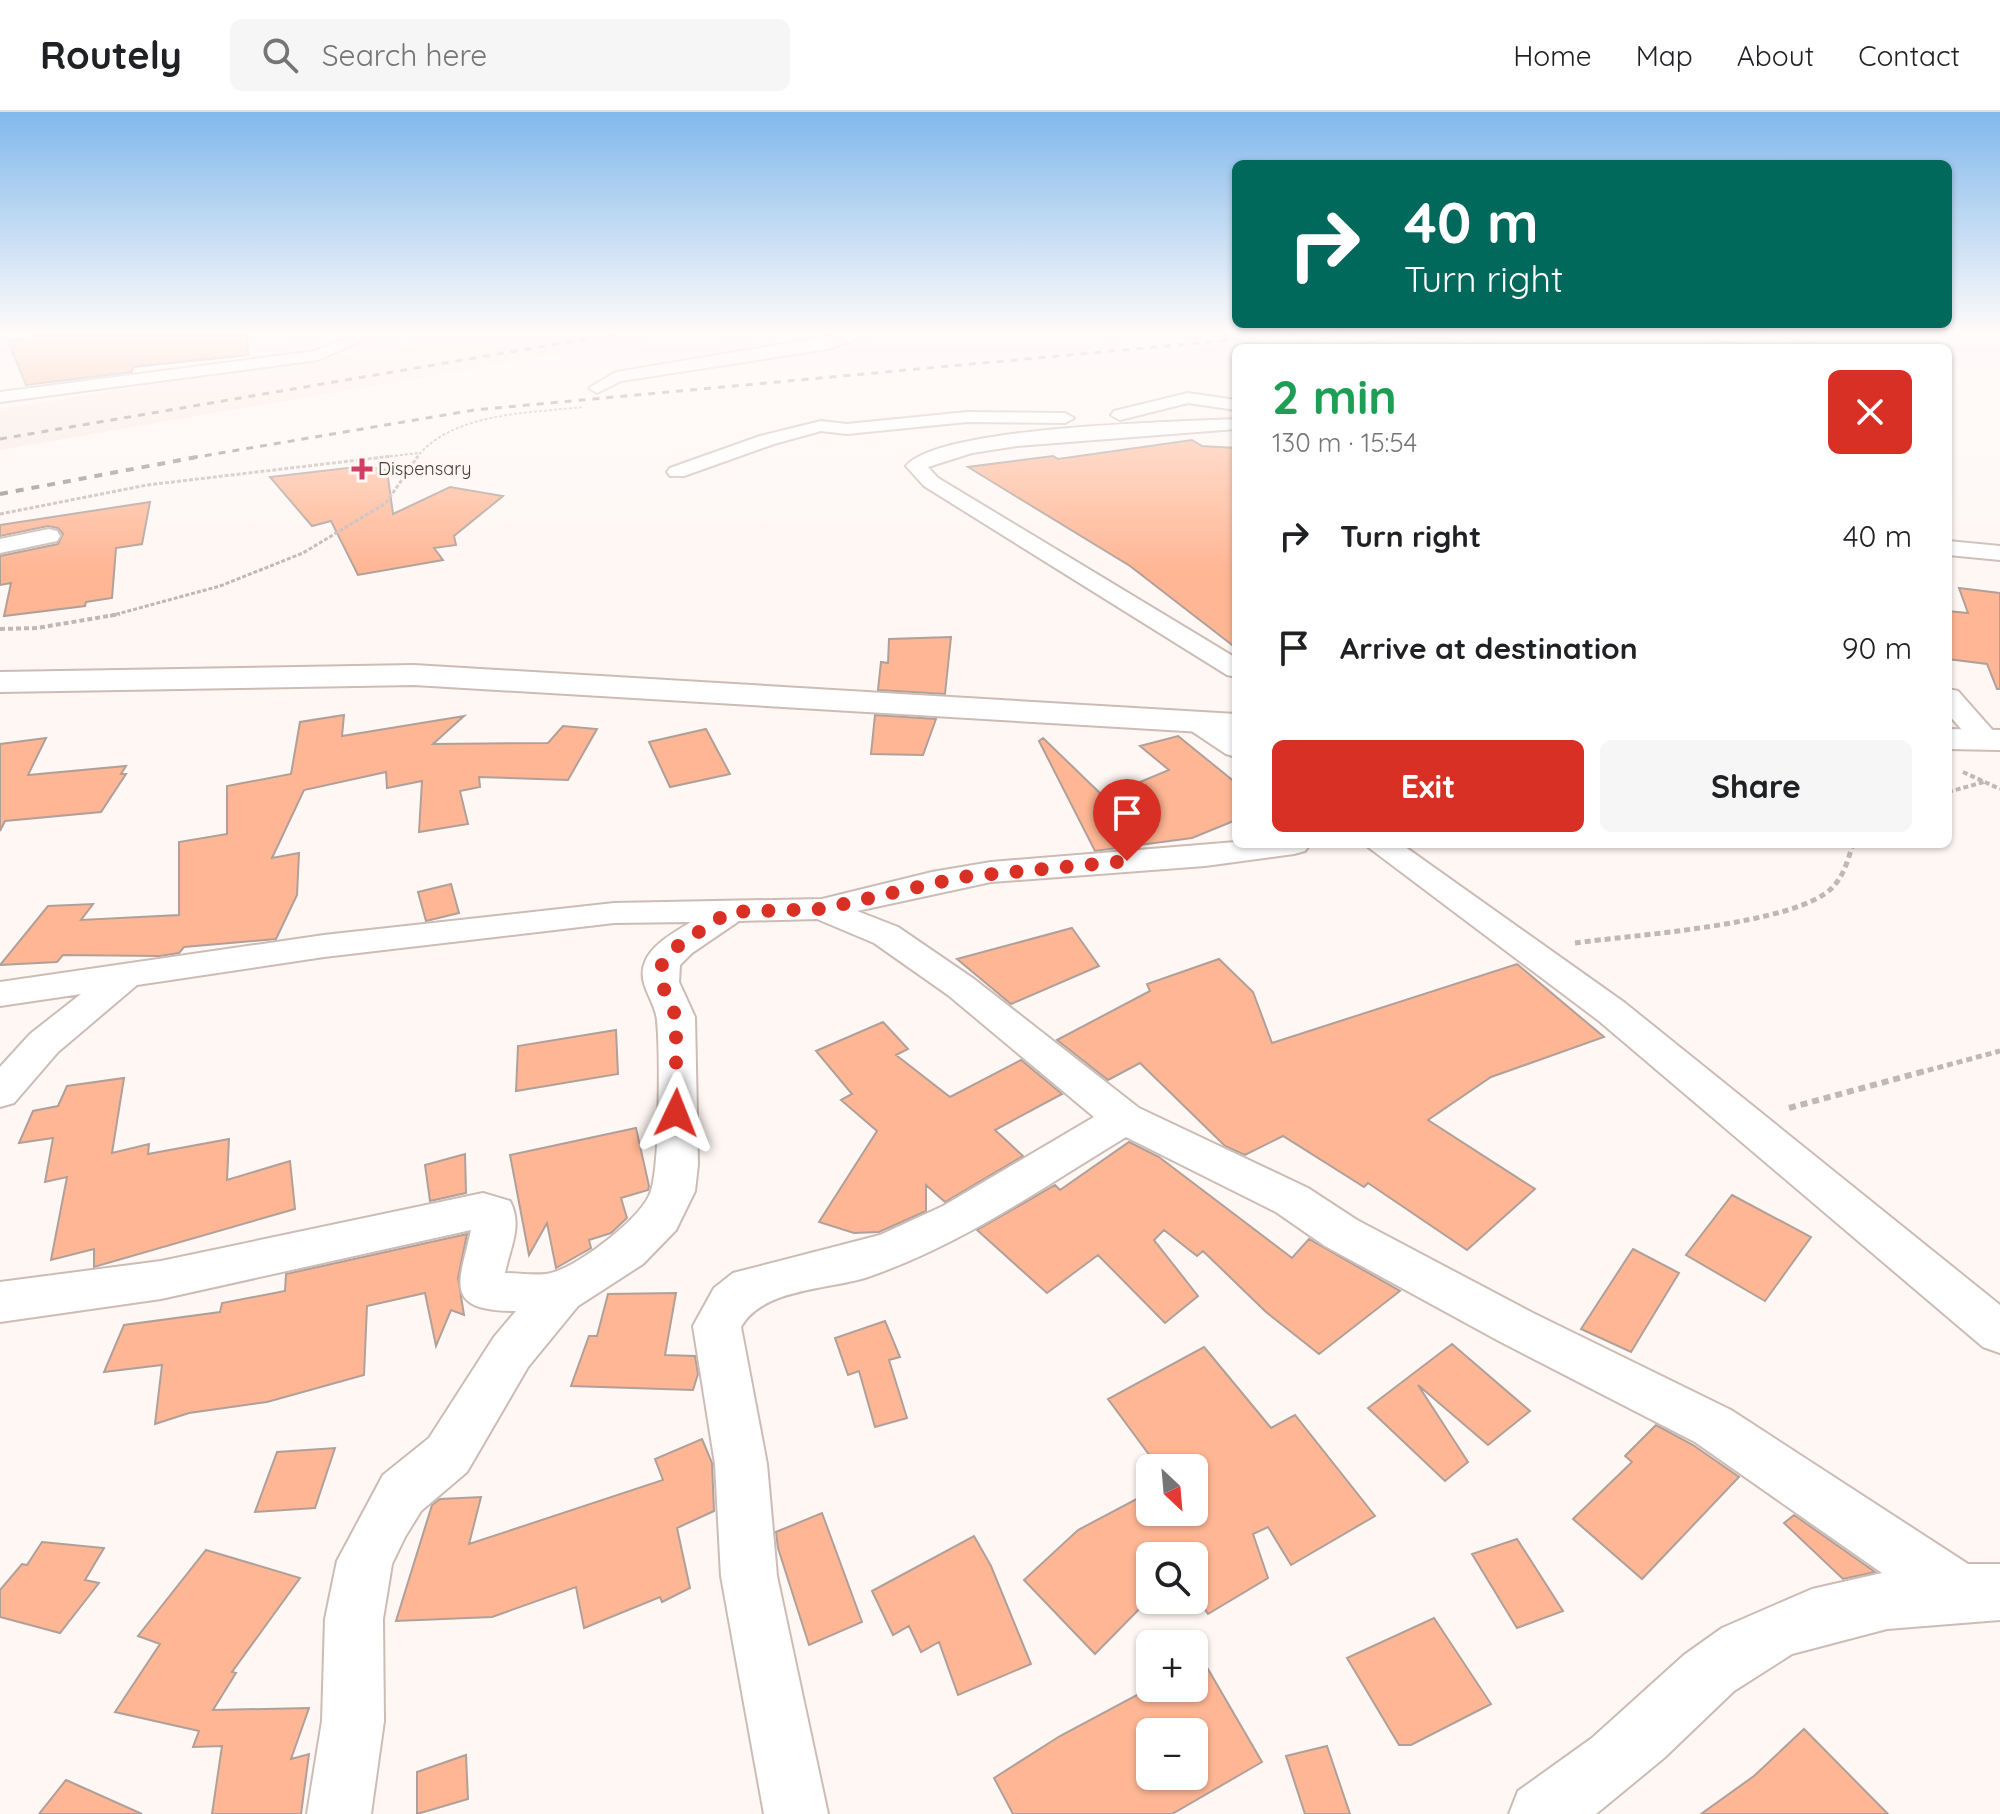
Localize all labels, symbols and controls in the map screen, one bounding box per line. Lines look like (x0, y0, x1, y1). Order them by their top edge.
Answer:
search box (230, 19, 790, 91)
text: Routely (40, 31, 182, 79)
icon: search (258, 33, 302, 77)
text: Search here (322, 36, 487, 74)
text: Home (1513, 38, 1592, 73)
text: Map (1636, 38, 1693, 73)
text: About (1737, 38, 1814, 73)
text: Contact (1858, 38, 1960, 73)
text: 40 m (1404, 187, 1539, 257)
icon: right (1272, 192, 1376, 296)
text: Turn right (1404, 256, 1563, 301)
text: 2 min (1272, 366, 1397, 426)
button: close (1828, 370, 1912, 454)
text: 130 m · 15:54 (1272, 426, 1417, 459)
place label: Dispensary (378, 457, 471, 480)
marker: Dispensary (353, 460, 371, 478)
icon: right (1272, 514, 1316, 558)
text: Turn right (1340, 517, 1481, 555)
text: 40 m (1843, 517, 1912, 555)
icon: arrive (1272, 626, 1316, 670)
text: Arrive at destination (1340, 629, 1638, 667)
text: 90 m (1842, 629, 1912, 667)
button: Exit (1272, 740, 1584, 832)
button: Share (1600, 740, 1912, 832)
pin (1093, 779, 1161, 861)
icon: arrive (1105, 791, 1149, 835)
position arrow (634, 1071, 718, 1155)
north arrow (1136, 1454, 1208, 1526)
map controls (1136, 1454, 1208, 1790)
button: search (1136, 1542, 1208, 1614)
button: + (1136, 1630, 1208, 1702)
button: − (1136, 1718, 1208, 1790)

